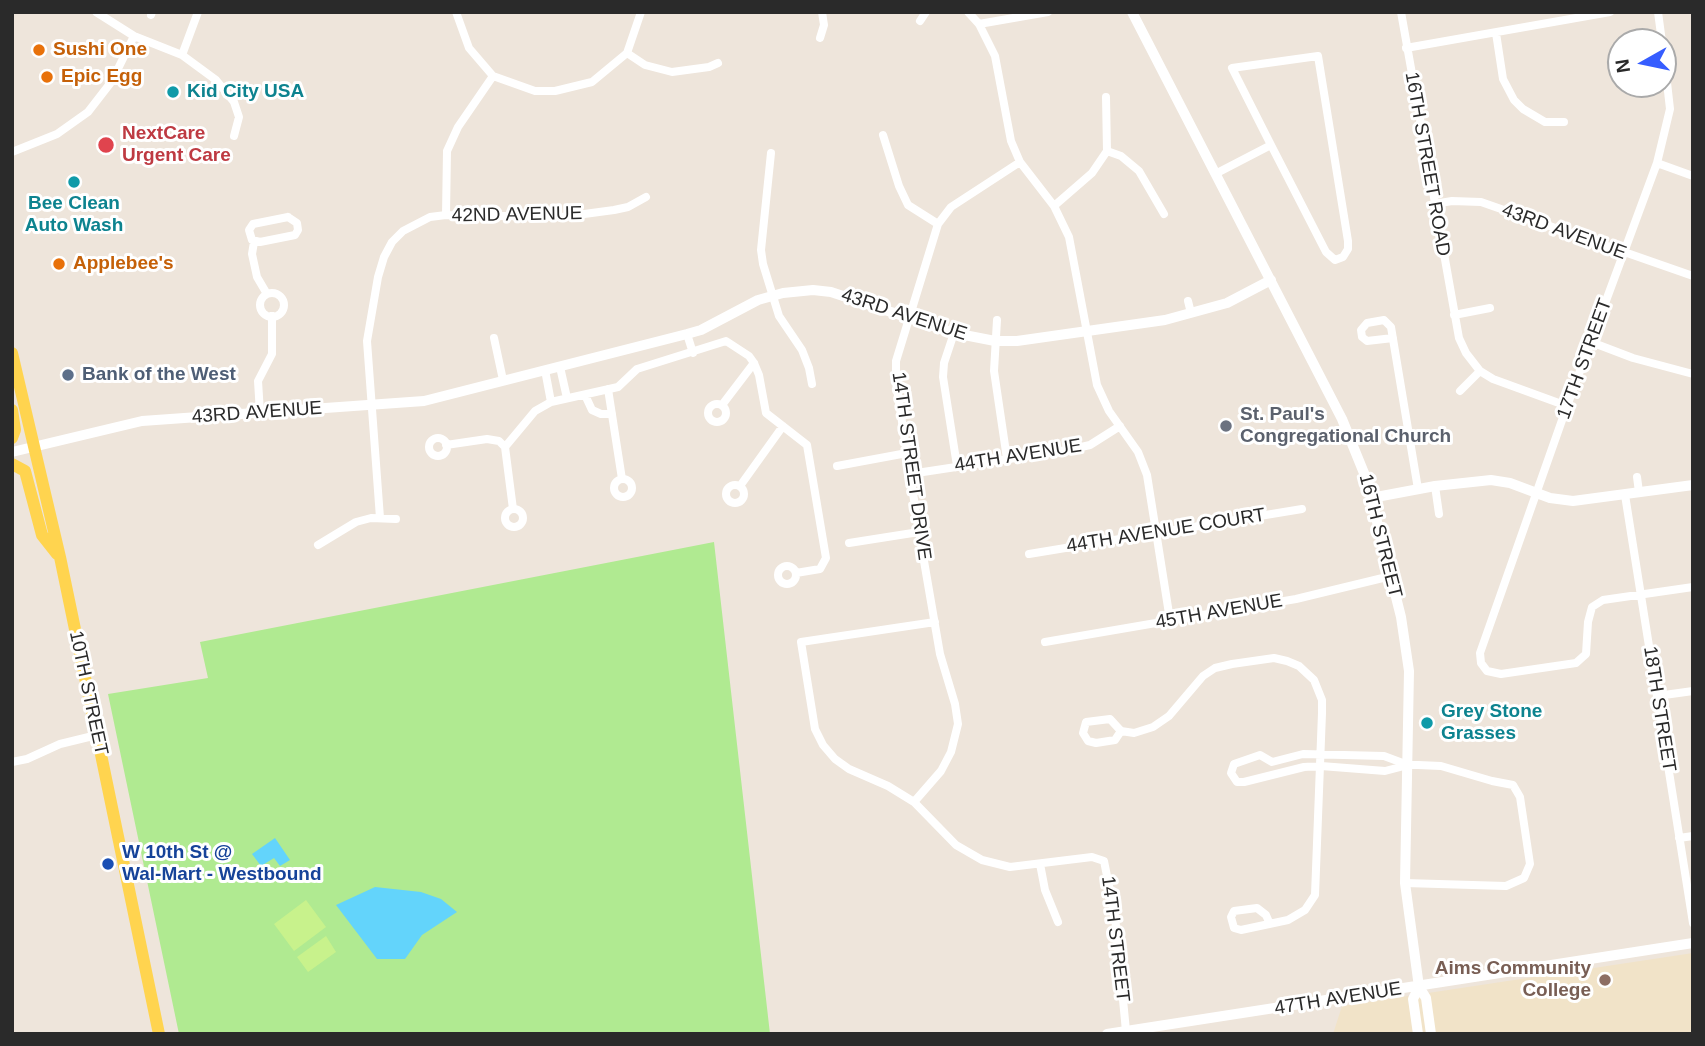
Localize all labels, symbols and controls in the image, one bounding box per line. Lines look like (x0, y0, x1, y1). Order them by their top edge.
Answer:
north arrow (1607, 28, 1677, 98)
place label: Sushi One (53, 39, 147, 61)
marker: Sushi One (31, 42, 47, 58)
text: N (1611, 58, 1634, 74)
place label: Epic Egg (61, 66, 142, 88)
marker: Epic Egg (39, 69, 55, 85)
street label: 16TH STREET ROAD (1400, 70, 1454, 258)
place label: Kid City USA (187, 81, 304, 103)
marker: Kid City USA (165, 84, 181, 100)
place label: NextCare Urgent Care (122, 123, 231, 167)
marker: NextCare Urgent Care (96, 135, 116, 155)
marker: Bee Clean Auto Wash (66, 174, 82, 190)
place label: Bee Clean Auto Wash (25, 193, 123, 237)
street label: 43RD AVENUE (1499, 199, 1629, 265)
street label: 42ND AVENUE (452, 202, 582, 228)
place label: Applebee's (73, 253, 174, 275)
marker: Applebee's (51, 256, 67, 272)
street label: 43RD AVENUE (838, 284, 970, 346)
street label: 17TH STREET (1553, 296, 1617, 422)
place label: Bank of the West (82, 364, 236, 386)
marker: Bank of the West (60, 367, 76, 383)
street label: 14TH STREET DRIVE (886, 370, 936, 562)
street label: 43RD AVENUE (191, 397, 323, 429)
place label: St. Paul's Congregational Church (1240, 404, 1451, 448)
marker: St. Paul's Congregational Church (1218, 418, 1234, 434)
street label: 44TH AVENUE (953, 435, 1083, 477)
street label: 16TH STREET (1354, 472, 1406, 600)
street label: 44TH AVENUE COURT (1065, 504, 1267, 558)
street label: 45TH AVENUE (1154, 590, 1284, 634)
street label: 10TH STREET (64, 629, 112, 757)
street label: 18TH STREET (1638, 645, 1680, 773)
place label: Grey Stone Grasses (1441, 701, 1542, 745)
marker: Grey Stone Grasses (1419, 715, 1435, 731)
place label: W 10th St @ Wal-Mart - Westbound (122, 842, 321, 886)
marker: W 10th St @ Wal-Mart - Westbound (100, 856, 116, 872)
street label: 14TH STREET (1096, 875, 1134, 1003)
place label: Aims Community College (1435, 958, 1591, 1002)
marker: Aims Community College (1597, 972, 1613, 988)
street label: 47TH AVENUE (1273, 978, 1403, 1020)

